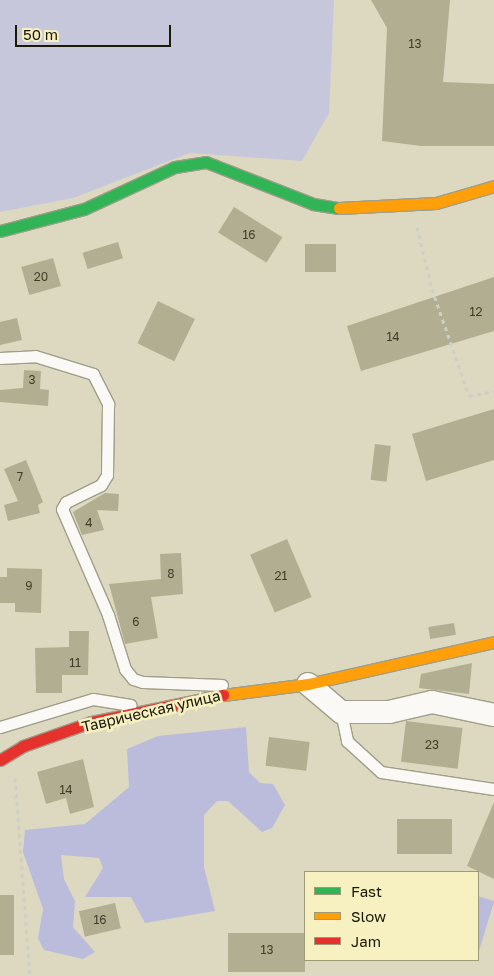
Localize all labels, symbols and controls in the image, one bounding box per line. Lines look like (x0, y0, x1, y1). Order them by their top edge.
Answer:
scale bar (18, 15, 174, 47)
text: 50 m (23, 25, 58, 43)
house number: 13 (409, 37, 421, 51)
house number: 16 (242, 228, 256, 242)
house number: 20 (34, 270, 48, 284)
house number: 12 (470, 305, 482, 319)
house number: 14 (386, 330, 400, 344)
house number: 3 (28, 373, 36, 387)
house number: 7 (17, 470, 23, 484)
house number: 4 (85, 516, 93, 530)
house number: 8 (167, 567, 175, 581)
house number: 21 (275, 569, 287, 583)
house number: 9 (25, 579, 33, 593)
house number: 6 (132, 615, 140, 629)
house number: 11 (69, 656, 81, 670)
street label: Таврическая улица (80, 686, 222, 736)
house number: 23 (425, 738, 439, 752)
house number: 14 (59, 783, 73, 797)
legend (304, 871, 479, 961)
text: Fast (351, 882, 382, 900)
text: Slow (351, 907, 386, 925)
house number: 16 (93, 913, 107, 927)
text: Jam (351, 932, 381, 950)
house number: 13 (261, 943, 273, 957)

